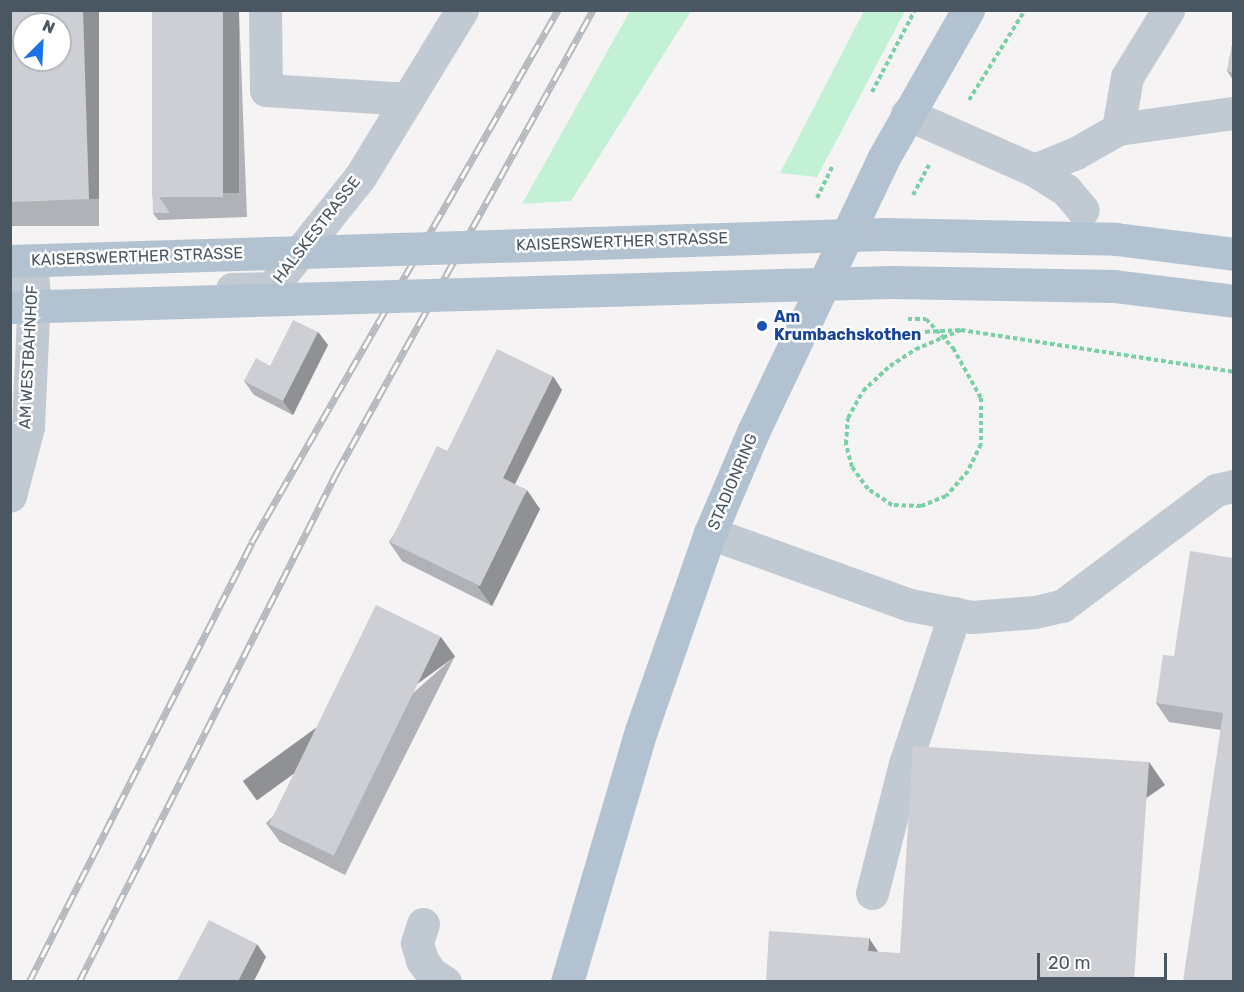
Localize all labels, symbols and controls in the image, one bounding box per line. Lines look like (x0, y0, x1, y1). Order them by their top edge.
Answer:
north arrow (12, 12, 72, 72)
text: N (40, 16, 58, 38)
street label: HALSKESTRASSE (269, 173, 365, 287)
street label: KAISERSWERTHER STRASSE (516, 229, 728, 255)
street label: KAISERSWERTHER STRASSE (31, 244, 243, 270)
street label: AM WESTBAHNHOF (16, 284, 42, 430)
place label: Am Krumbachskothen (774, 307, 921, 345)
marker: Am Krumbachskothen (755, 319, 769, 333)
street label: STADIONRING (704, 431, 762, 533)
scale bar (1040, 941, 1170, 979)
text: 20 m (1048, 952, 1090, 974)

